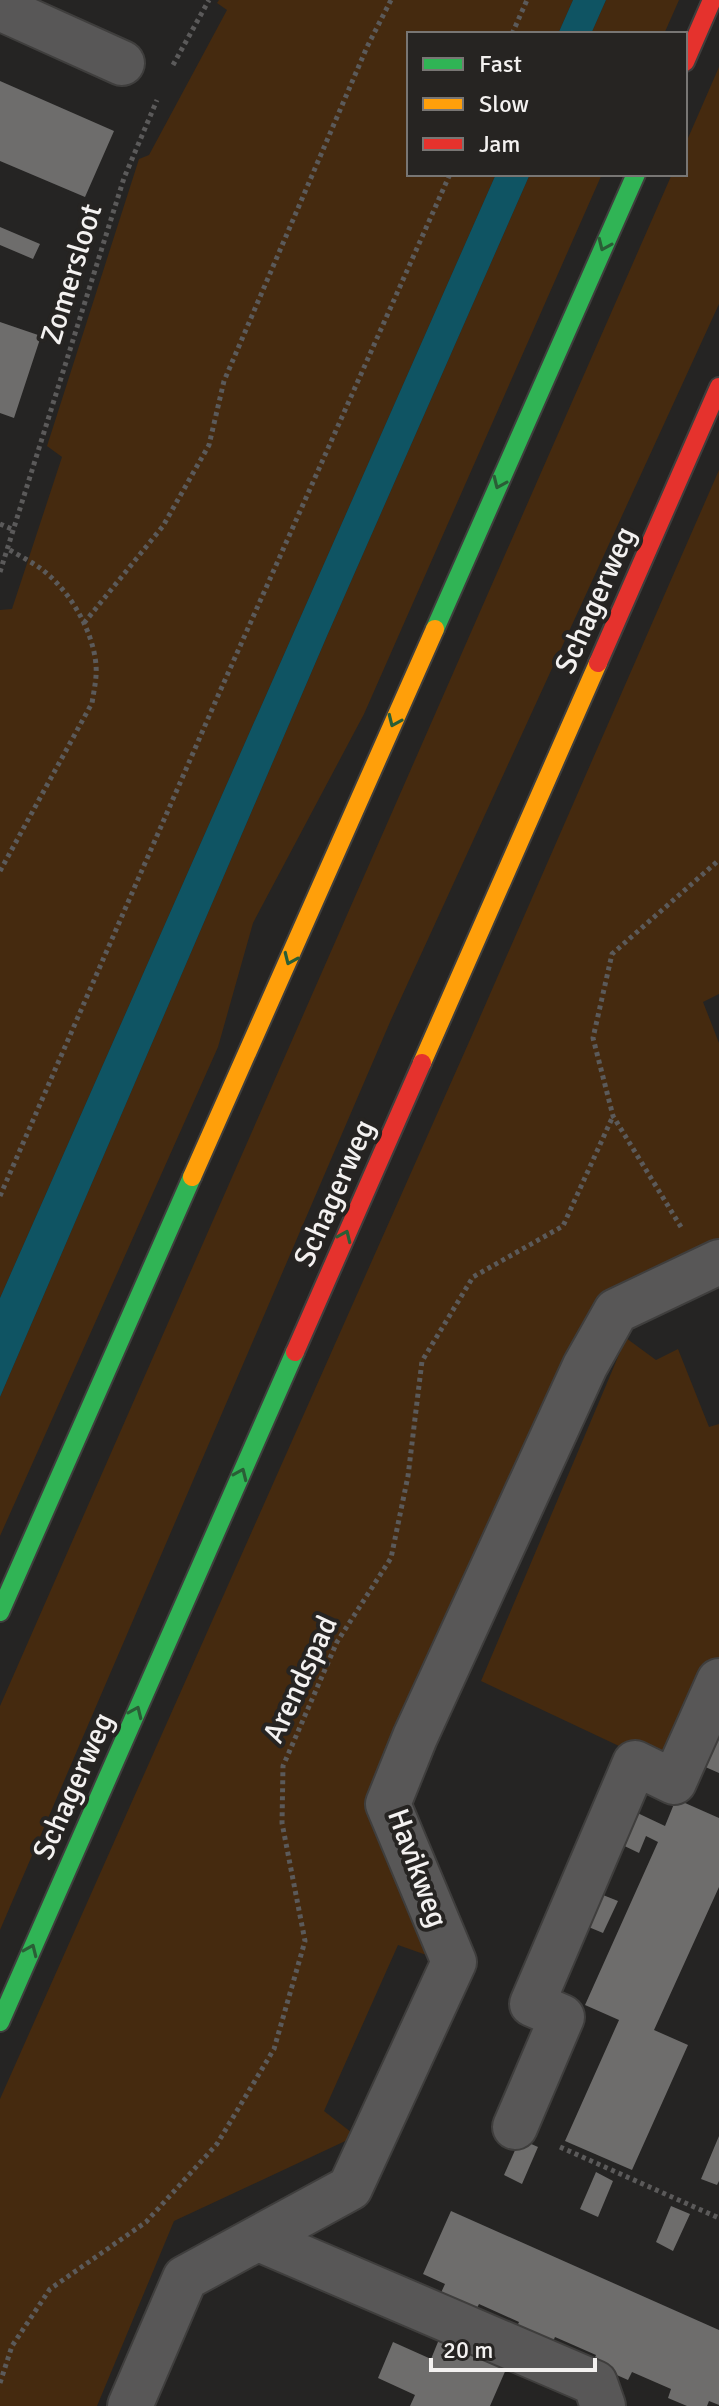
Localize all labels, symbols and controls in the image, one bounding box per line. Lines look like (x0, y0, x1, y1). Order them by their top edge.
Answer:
legend (407, 32, 687, 176)
text: Fast (479, 49, 522, 79)
text: Slow (479, 89, 529, 119)
text: Jam (479, 129, 520, 159)
street label: Zomersloot (33, 200, 110, 349)
one-way arrow (598, 237, 614, 252)
one-way arrow (493, 475, 509, 489)
street label: Schagerweg (547, 521, 644, 679)
one-way arrow (388, 713, 404, 727)
one-way arrow (283, 951, 299, 965)
street label: Schagerweg (286, 1114, 383, 1272)
one-way arrow (336, 1230, 352, 1245)
one-way arrow (231, 1468, 247, 1482)
street label: Arendspad (255, 1610, 346, 1749)
one-way arrow (126, 1706, 142, 1720)
street label: Schagerweg (25, 1707, 122, 1865)
street label: Havikweg (379, 1804, 456, 1933)
one-way arrow (22, 1944, 38, 1958)
scale bar (431, 2322, 595, 2372)
text: 20 m (443, 2335, 493, 2365)

